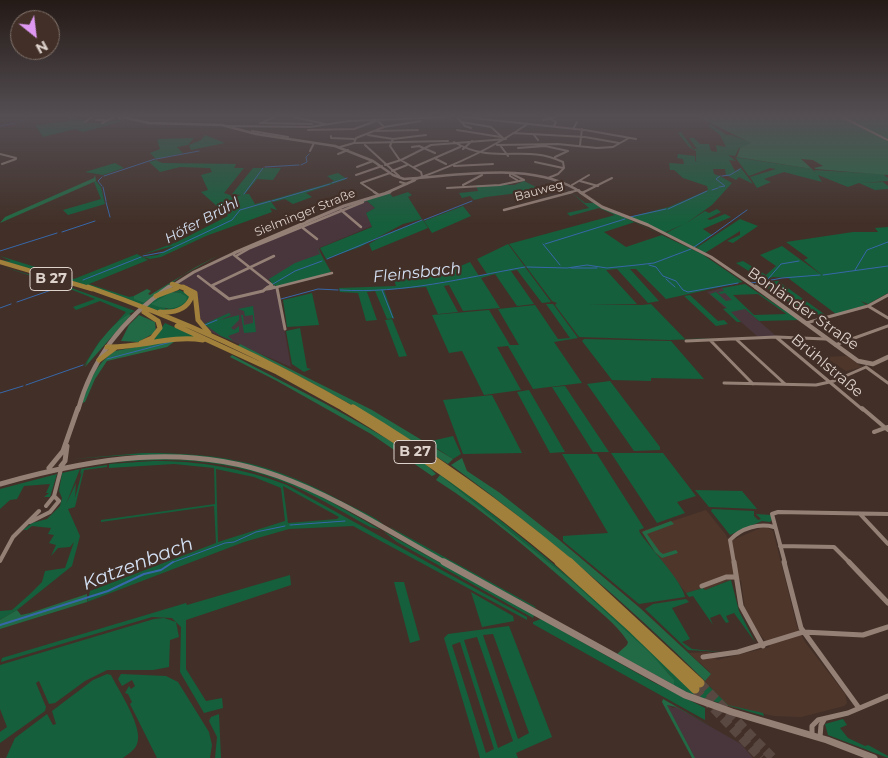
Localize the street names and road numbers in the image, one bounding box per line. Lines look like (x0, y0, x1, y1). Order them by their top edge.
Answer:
street label: Bauweg (513, 178, 565, 204)
street label: Sielminger Straße (252, 186, 358, 240)
street label: Bonländer Straße (744, 264, 862, 354)
road number: B 27 (30, 268, 72, 290)
street label: Brühlstraße (787, 331, 867, 401)
road number: B 27 (394, 441, 436, 464)

